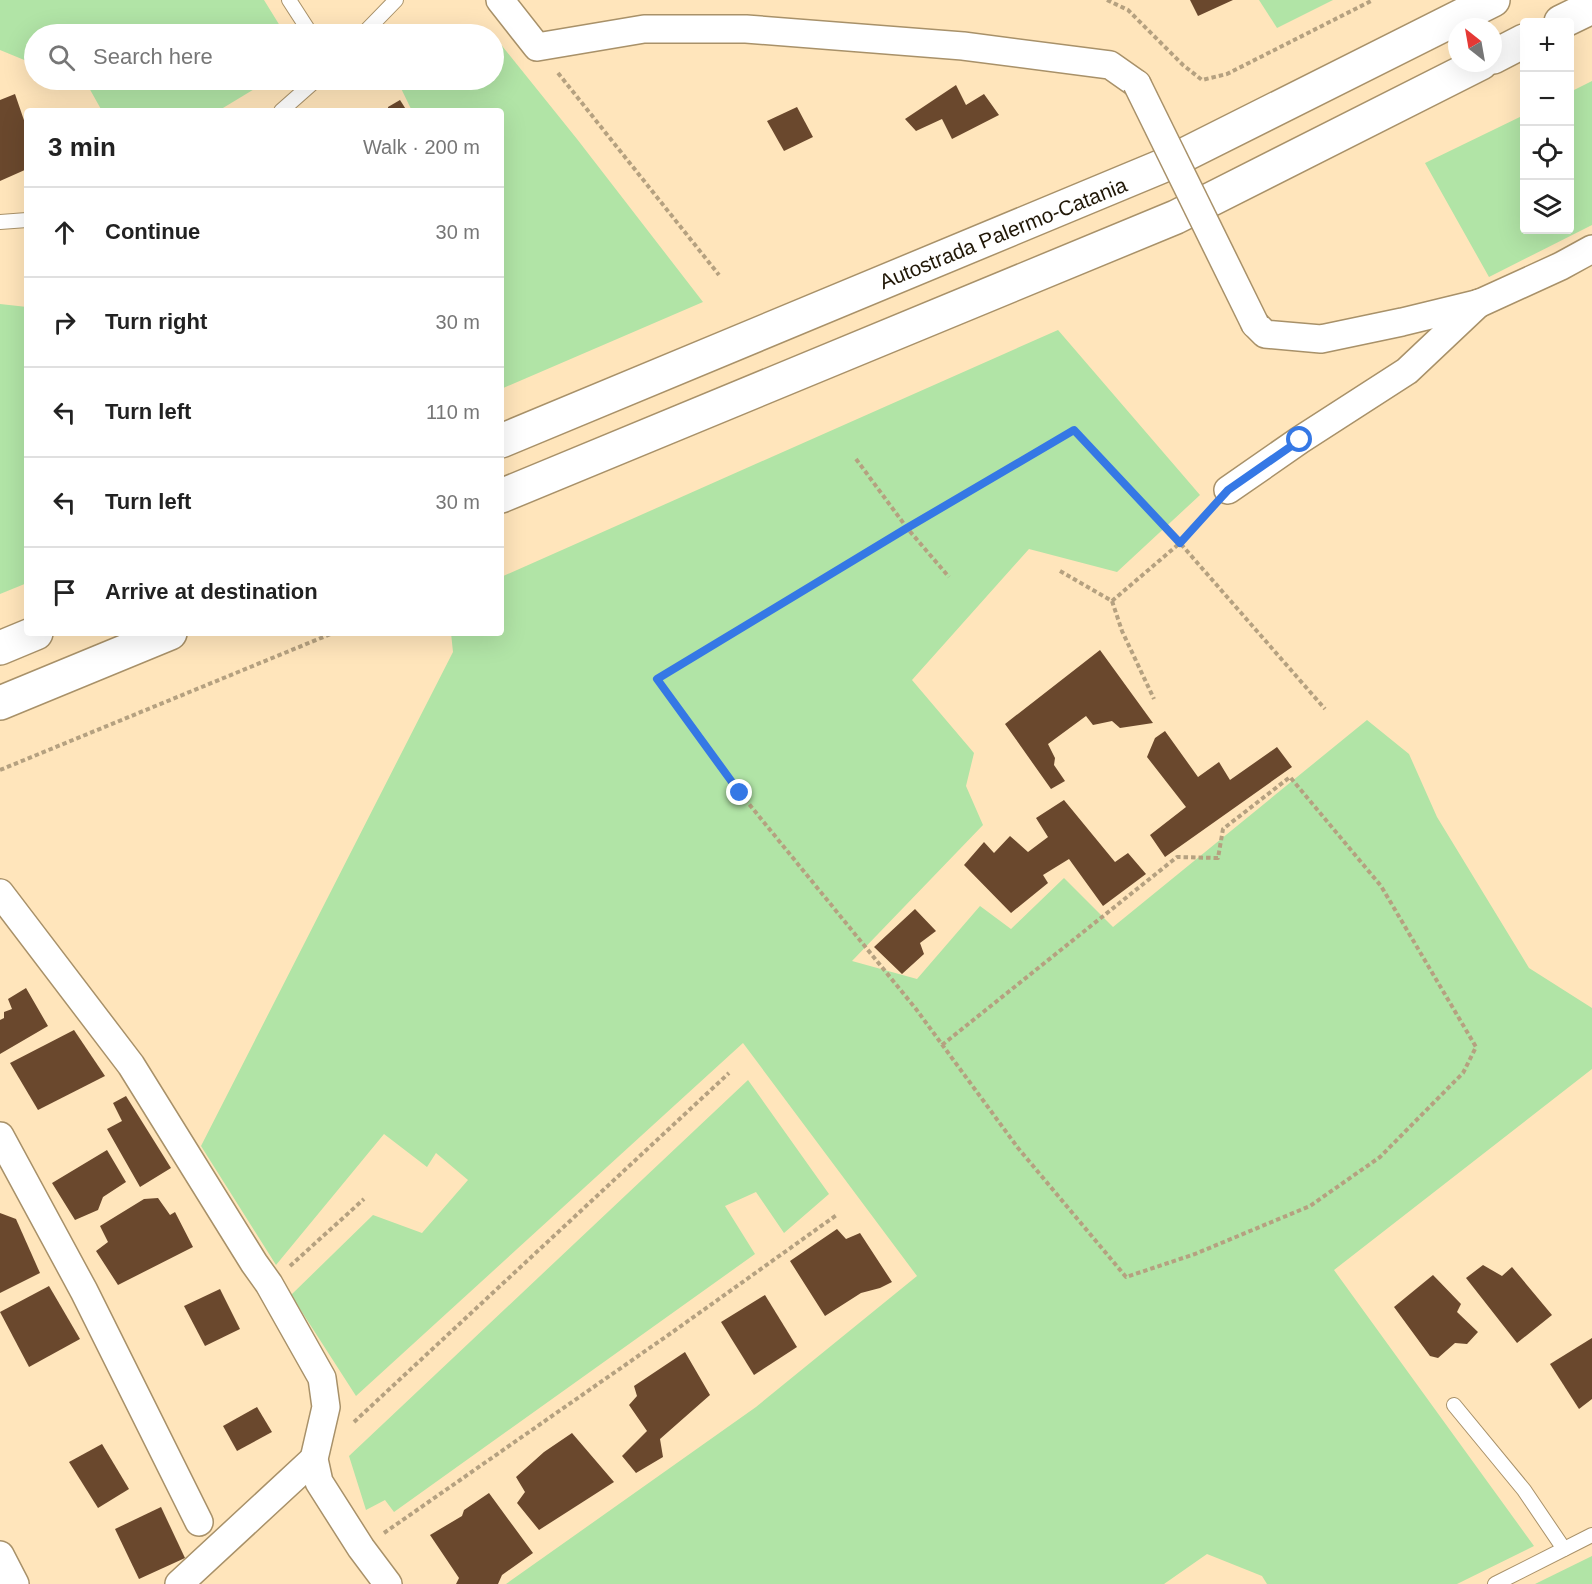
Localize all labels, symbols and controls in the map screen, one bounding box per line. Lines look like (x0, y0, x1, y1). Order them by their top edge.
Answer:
north arrow (1448, 18, 1502, 72)
map controls (1520, 18, 1574, 234)
button: + (1520, 18, 1574, 72)
search box (24, 24, 504, 90)
icon: search (45, 41, 78, 74)
text: Search here (93, 44, 213, 69)
button: − (1520, 72, 1574, 126)
button: locate (1520, 126, 1574, 180)
text: 3 min (48, 132, 116, 162)
text: Walk · 200 m (363, 136, 480, 158)
street label: Autostrada Palermo-Catania (876, 173, 1130, 293)
button: layers (1520, 180, 1574, 234)
icon: ahead (48, 216, 81, 249)
text: Continue (105, 219, 200, 244)
text: 30 m (436, 221, 480, 243)
icon: right (48, 306, 81, 339)
text: Turn right (105, 309, 207, 334)
text: 30 m (436, 311, 480, 333)
icon: left (48, 396, 81, 429)
text: Turn left (105, 399, 191, 424)
text: 110 m (426, 401, 480, 423)
route start (1286, 426, 1312, 452)
icon: left (48, 486, 81, 519)
text: Turn left (105, 489, 191, 514)
text: 30 m (436, 491, 480, 513)
icon: arrive (48, 576, 81, 609)
text: Arrive at destination (105, 579, 318, 604)
route end (726, 779, 752, 805)

